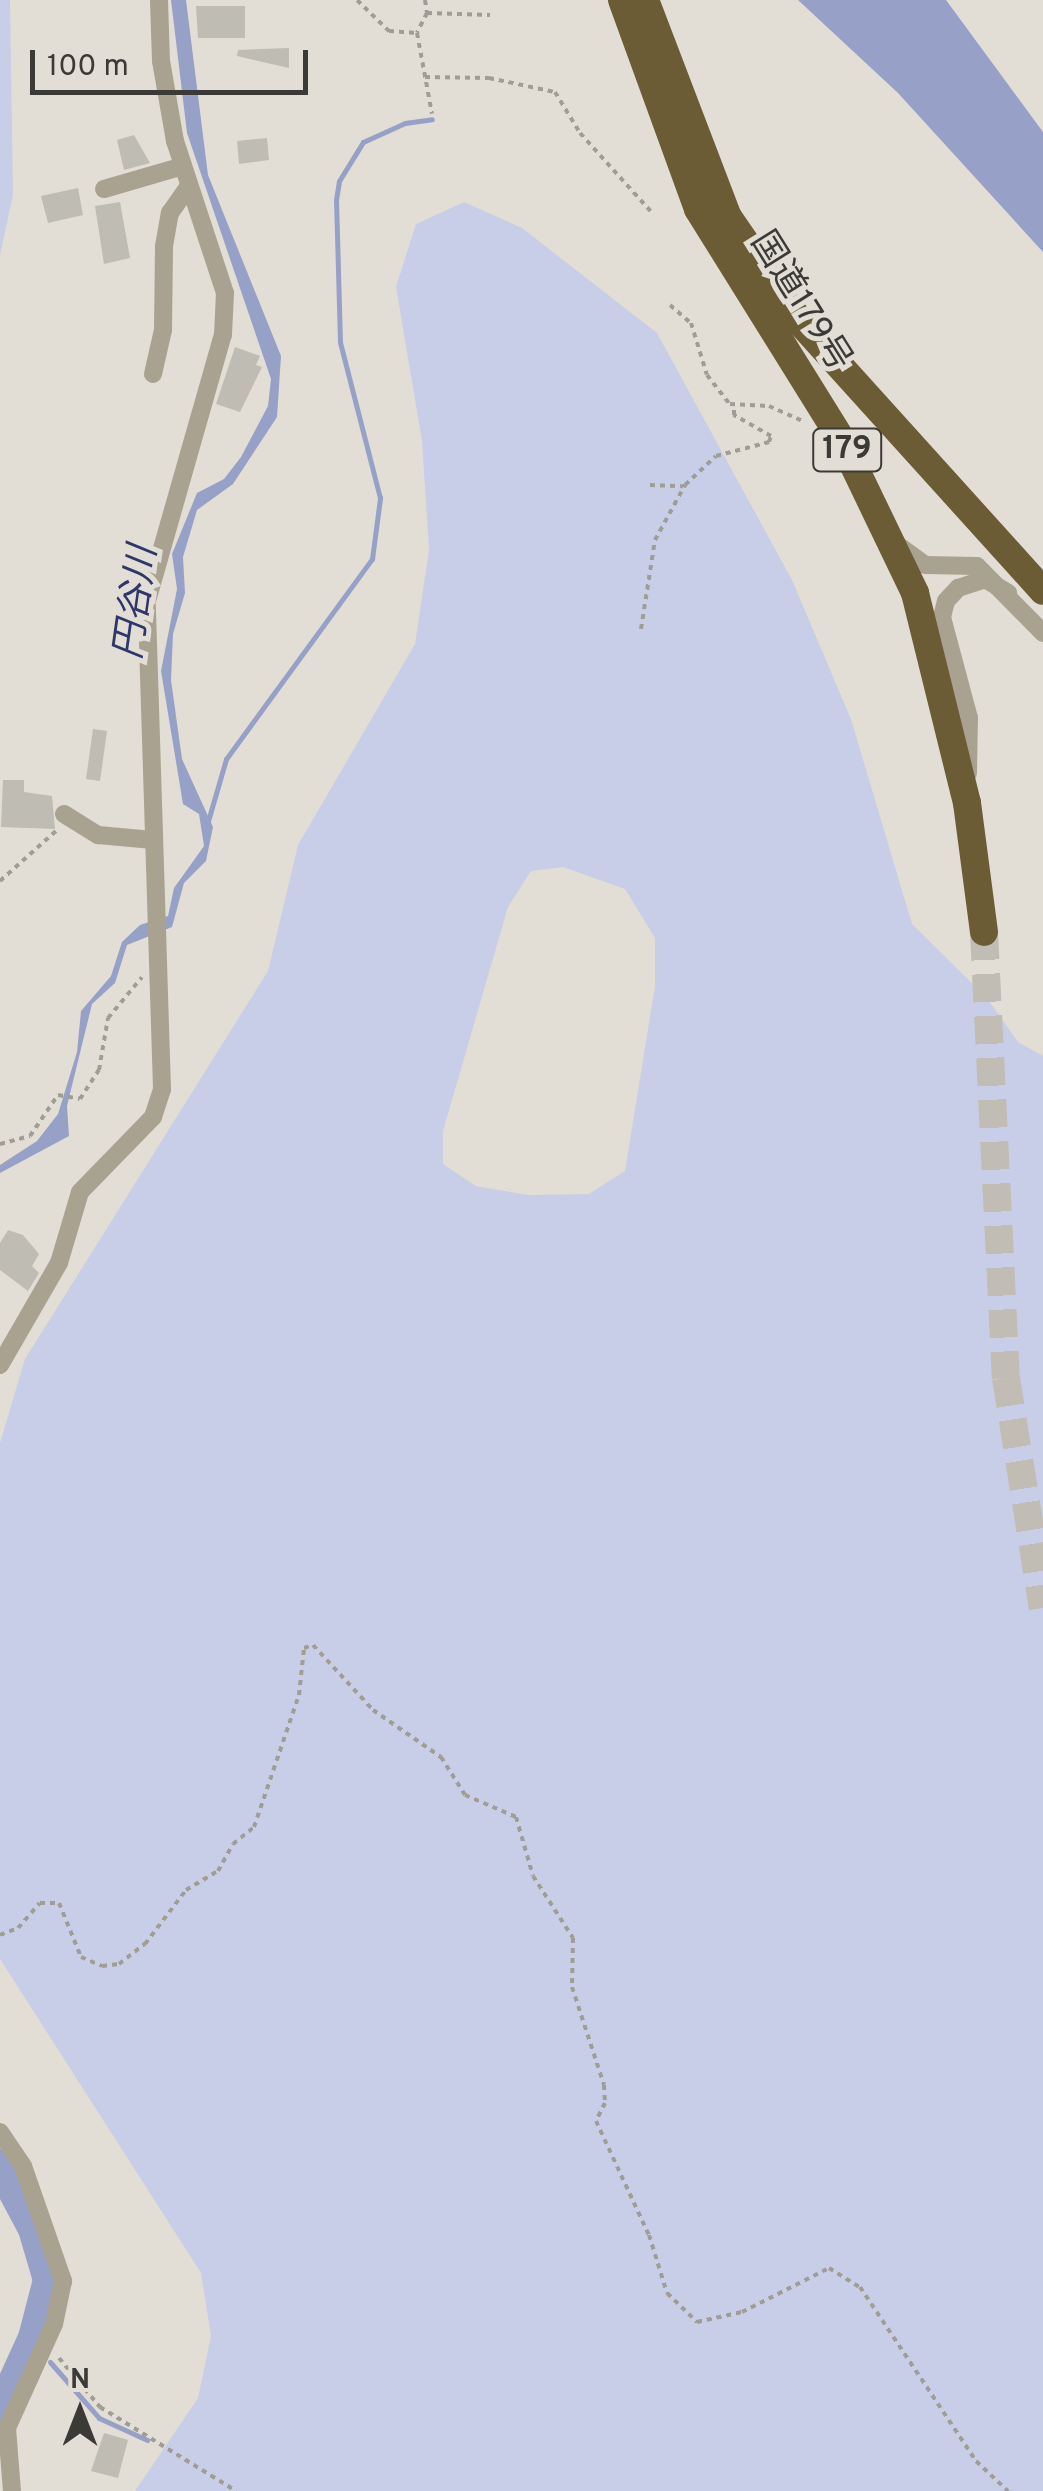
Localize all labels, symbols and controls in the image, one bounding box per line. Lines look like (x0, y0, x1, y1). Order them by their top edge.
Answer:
scale bar (35, 30, 312, 92)
text: 100 m (47, 49, 129, 86)
street label: 国道179号 (741, 224, 859, 380)
road number: 179 (812, 423, 882, 477)
water label: 円谷川 (107, 543, 169, 663)
north arrow (30, 2361, 130, 2461)
text: N (70, 2363, 90, 2399)

